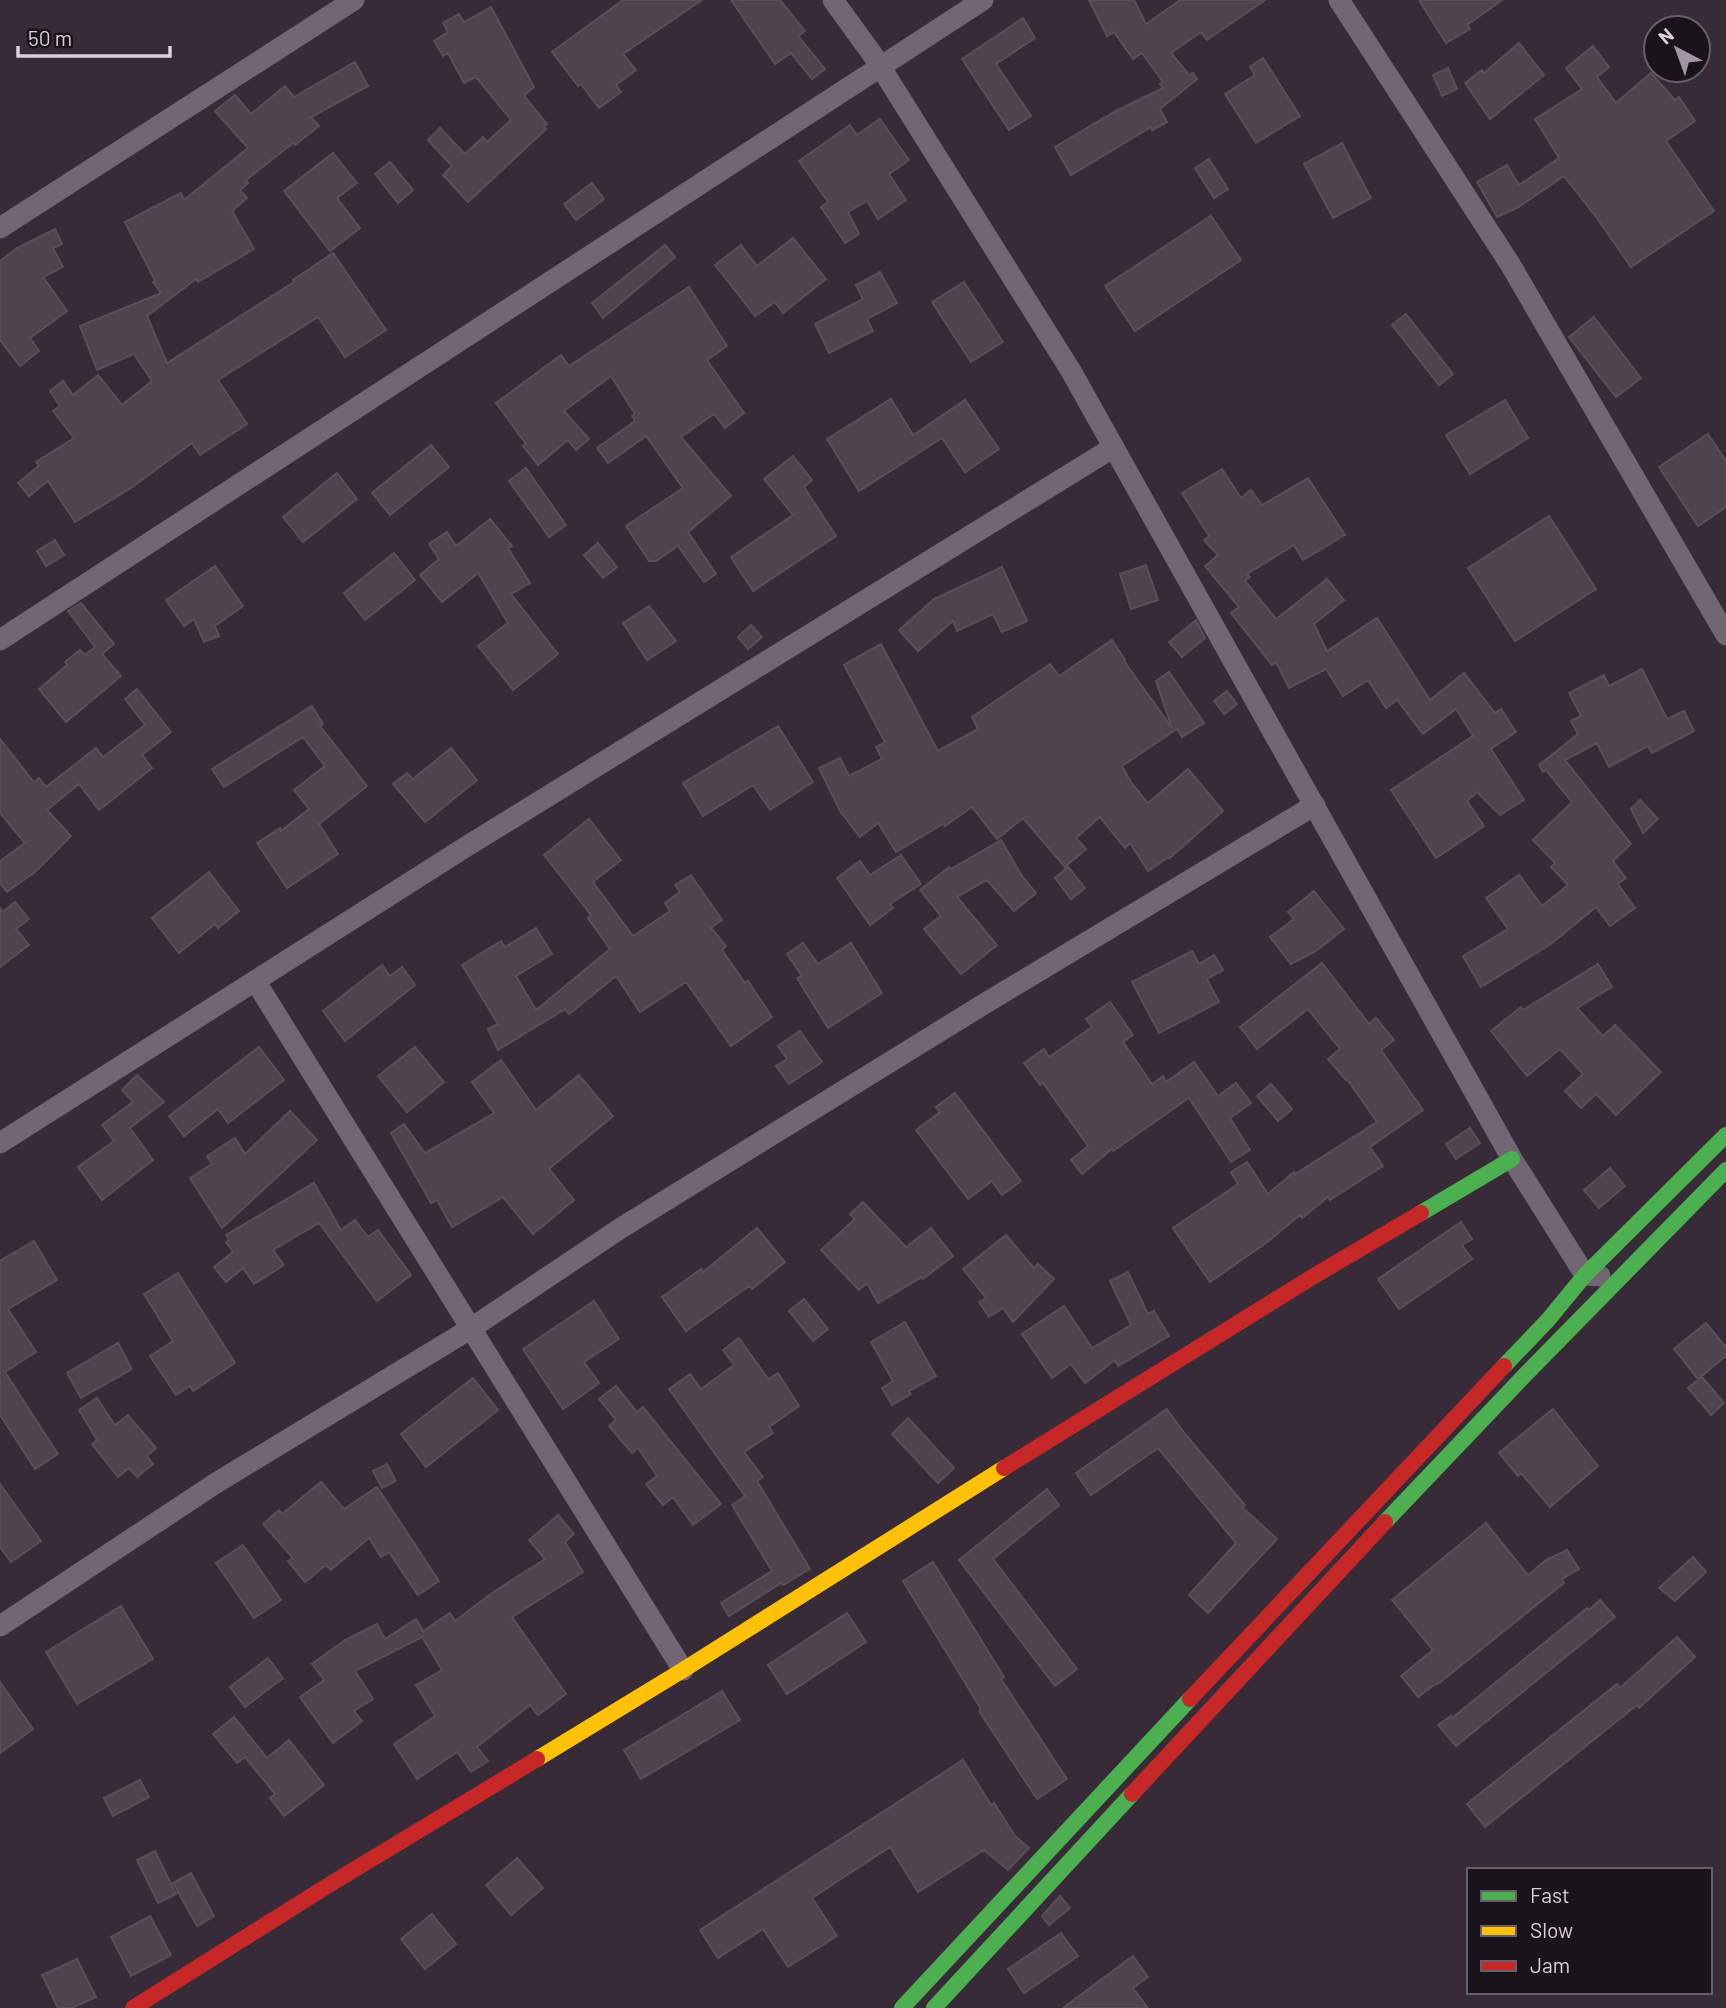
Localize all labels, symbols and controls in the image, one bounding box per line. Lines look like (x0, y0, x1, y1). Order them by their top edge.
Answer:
scale bar (18, 14, 170, 58)
north arrow (1642, 14, 1712, 84)
text: N (1653, 23, 1678, 49)
text: 50 m (28, 25, 72, 50)
legend (1467, 1868, 1712, 1994)
text: Fast (1530, 1882, 1570, 1907)
text: Slow (1530, 1917, 1573, 1942)
text: Jam (1530, 1952, 1570, 1977)

